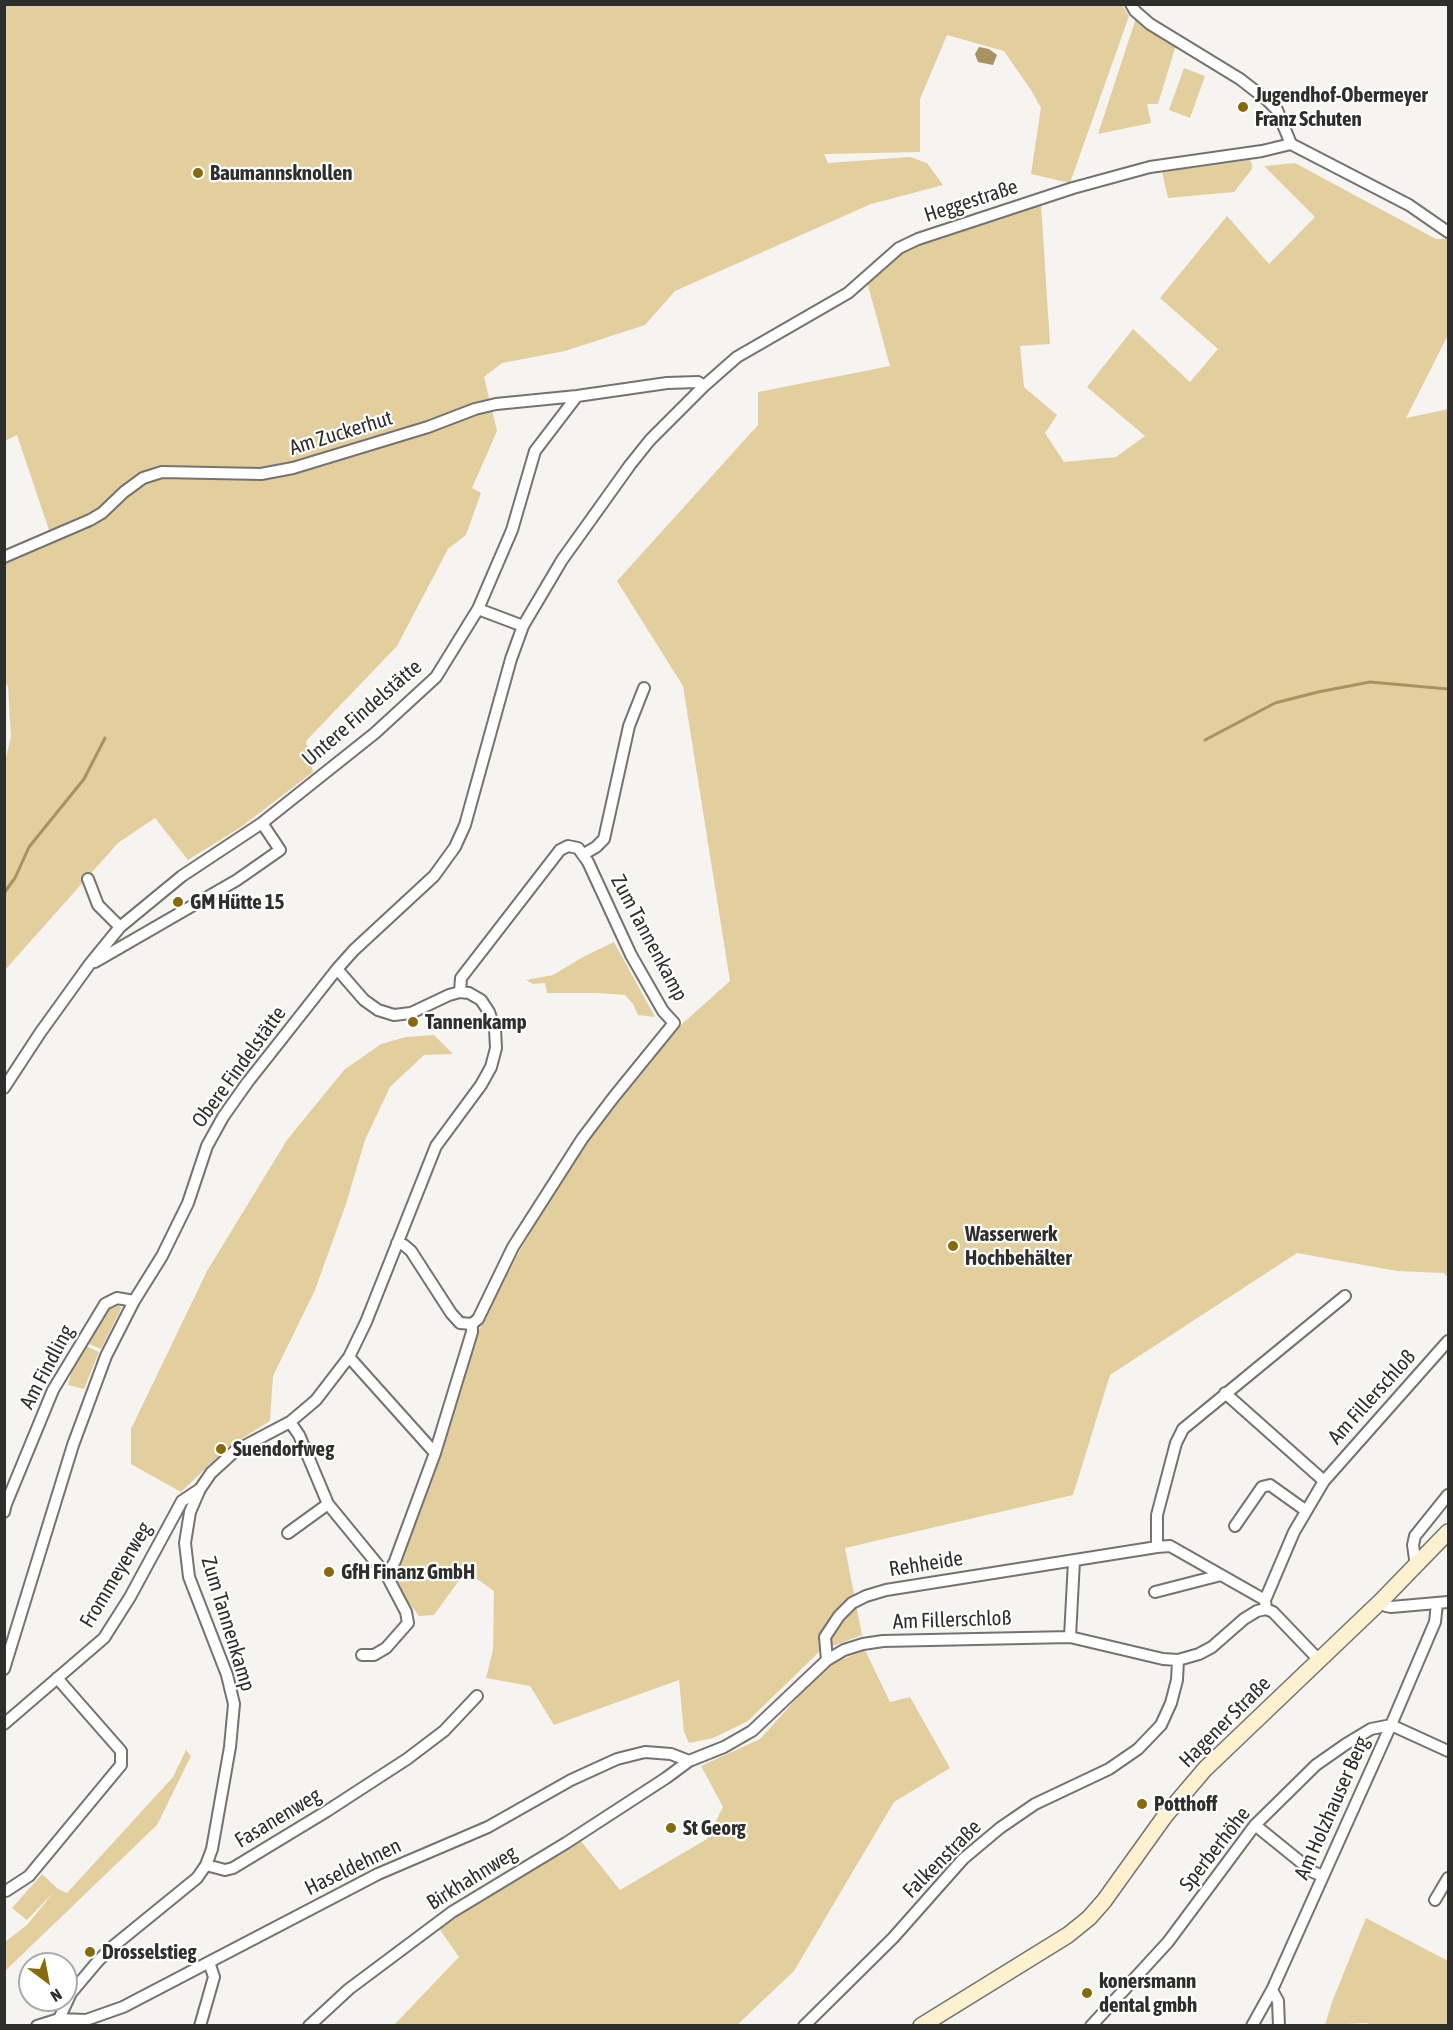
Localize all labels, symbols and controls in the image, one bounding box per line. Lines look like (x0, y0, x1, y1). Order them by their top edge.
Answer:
place label: Jugendhof-Obermeyer Franz Schuten (1255, 82, 1428, 132)
marker: Jugendhof-Obermeyer Franz Schuten (1236, 100, 1250, 114)
place label: Baumannsknollen (210, 160, 352, 186)
marker: Baumannsknollen (191, 166, 205, 180)
street label: Heggestraße (921, 174, 1021, 228)
street label: Am Zuckerhut (286, 405, 396, 461)
street label: Untere Findelstätte (297, 654, 427, 772)
street label: Zum Tannenkamp (605, 871, 693, 1005)
place label: GM Hütte 15 (190, 889, 284, 915)
marker: GM Hütte 15 (171, 895, 185, 909)
street label: Obere Findelstätte (187, 1002, 291, 1132)
place label: Tannenkamp (425, 1009, 527, 1035)
marker: Tannenkamp (406, 1015, 420, 1029)
place label: Wasserwerk Hochbehälter (965, 1221, 1072, 1271)
marker: Wasserwerk Hochbehälter (946, 1239, 960, 1253)
street label: Am Findling (14, 1321, 80, 1413)
street label: Am Fillerschloß (1323, 1344, 1421, 1450)
place label: Suendorfweg (233, 1436, 334, 1462)
marker: Suendorfweg (214, 1442, 228, 1456)
street label: Frommeyerweg (75, 1518, 157, 1632)
street label: Rehheide (887, 1546, 965, 1582)
street label: Zum Tannenkamp (196, 1554, 260, 1694)
place label: GfH Finanz GmbH (341, 1559, 475, 1585)
marker: GfH Finanz GmbH (322, 1565, 336, 1579)
street label: Am Fillerschloß (892, 1605, 1012, 1635)
street label: Hagener Straße (1174, 1671, 1276, 1773)
street label: Am Holzhauser Berg (1289, 1733, 1375, 1883)
street label: Fasanenweg (230, 1783, 326, 1853)
place label: Potthoff (1154, 1791, 1217, 1817)
marker: Potthoff (1135, 1797, 1149, 1811)
street label: Sperberhöhe (1174, 1802, 1256, 1896)
place label: St Georg (683, 1815, 746, 1841)
street label: Falkenstraße (898, 1815, 986, 1903)
marker: St Georg (664, 1821, 678, 1835)
street label: Haseldehnen (301, 1833, 405, 1901)
street label: Birkhahnweg (422, 1840, 522, 1916)
place label: Drosselstieg (102, 1939, 197, 1965)
marker: Drosselstieg (83, 1945, 97, 1959)
north arrow (18, 1952, 78, 2012)
place label: konersmann dental gmbh (1099, 1968, 1197, 2018)
text: N (48, 1985, 65, 2006)
marker: konersmann dental gmbh (1080, 1986, 1094, 2000)

